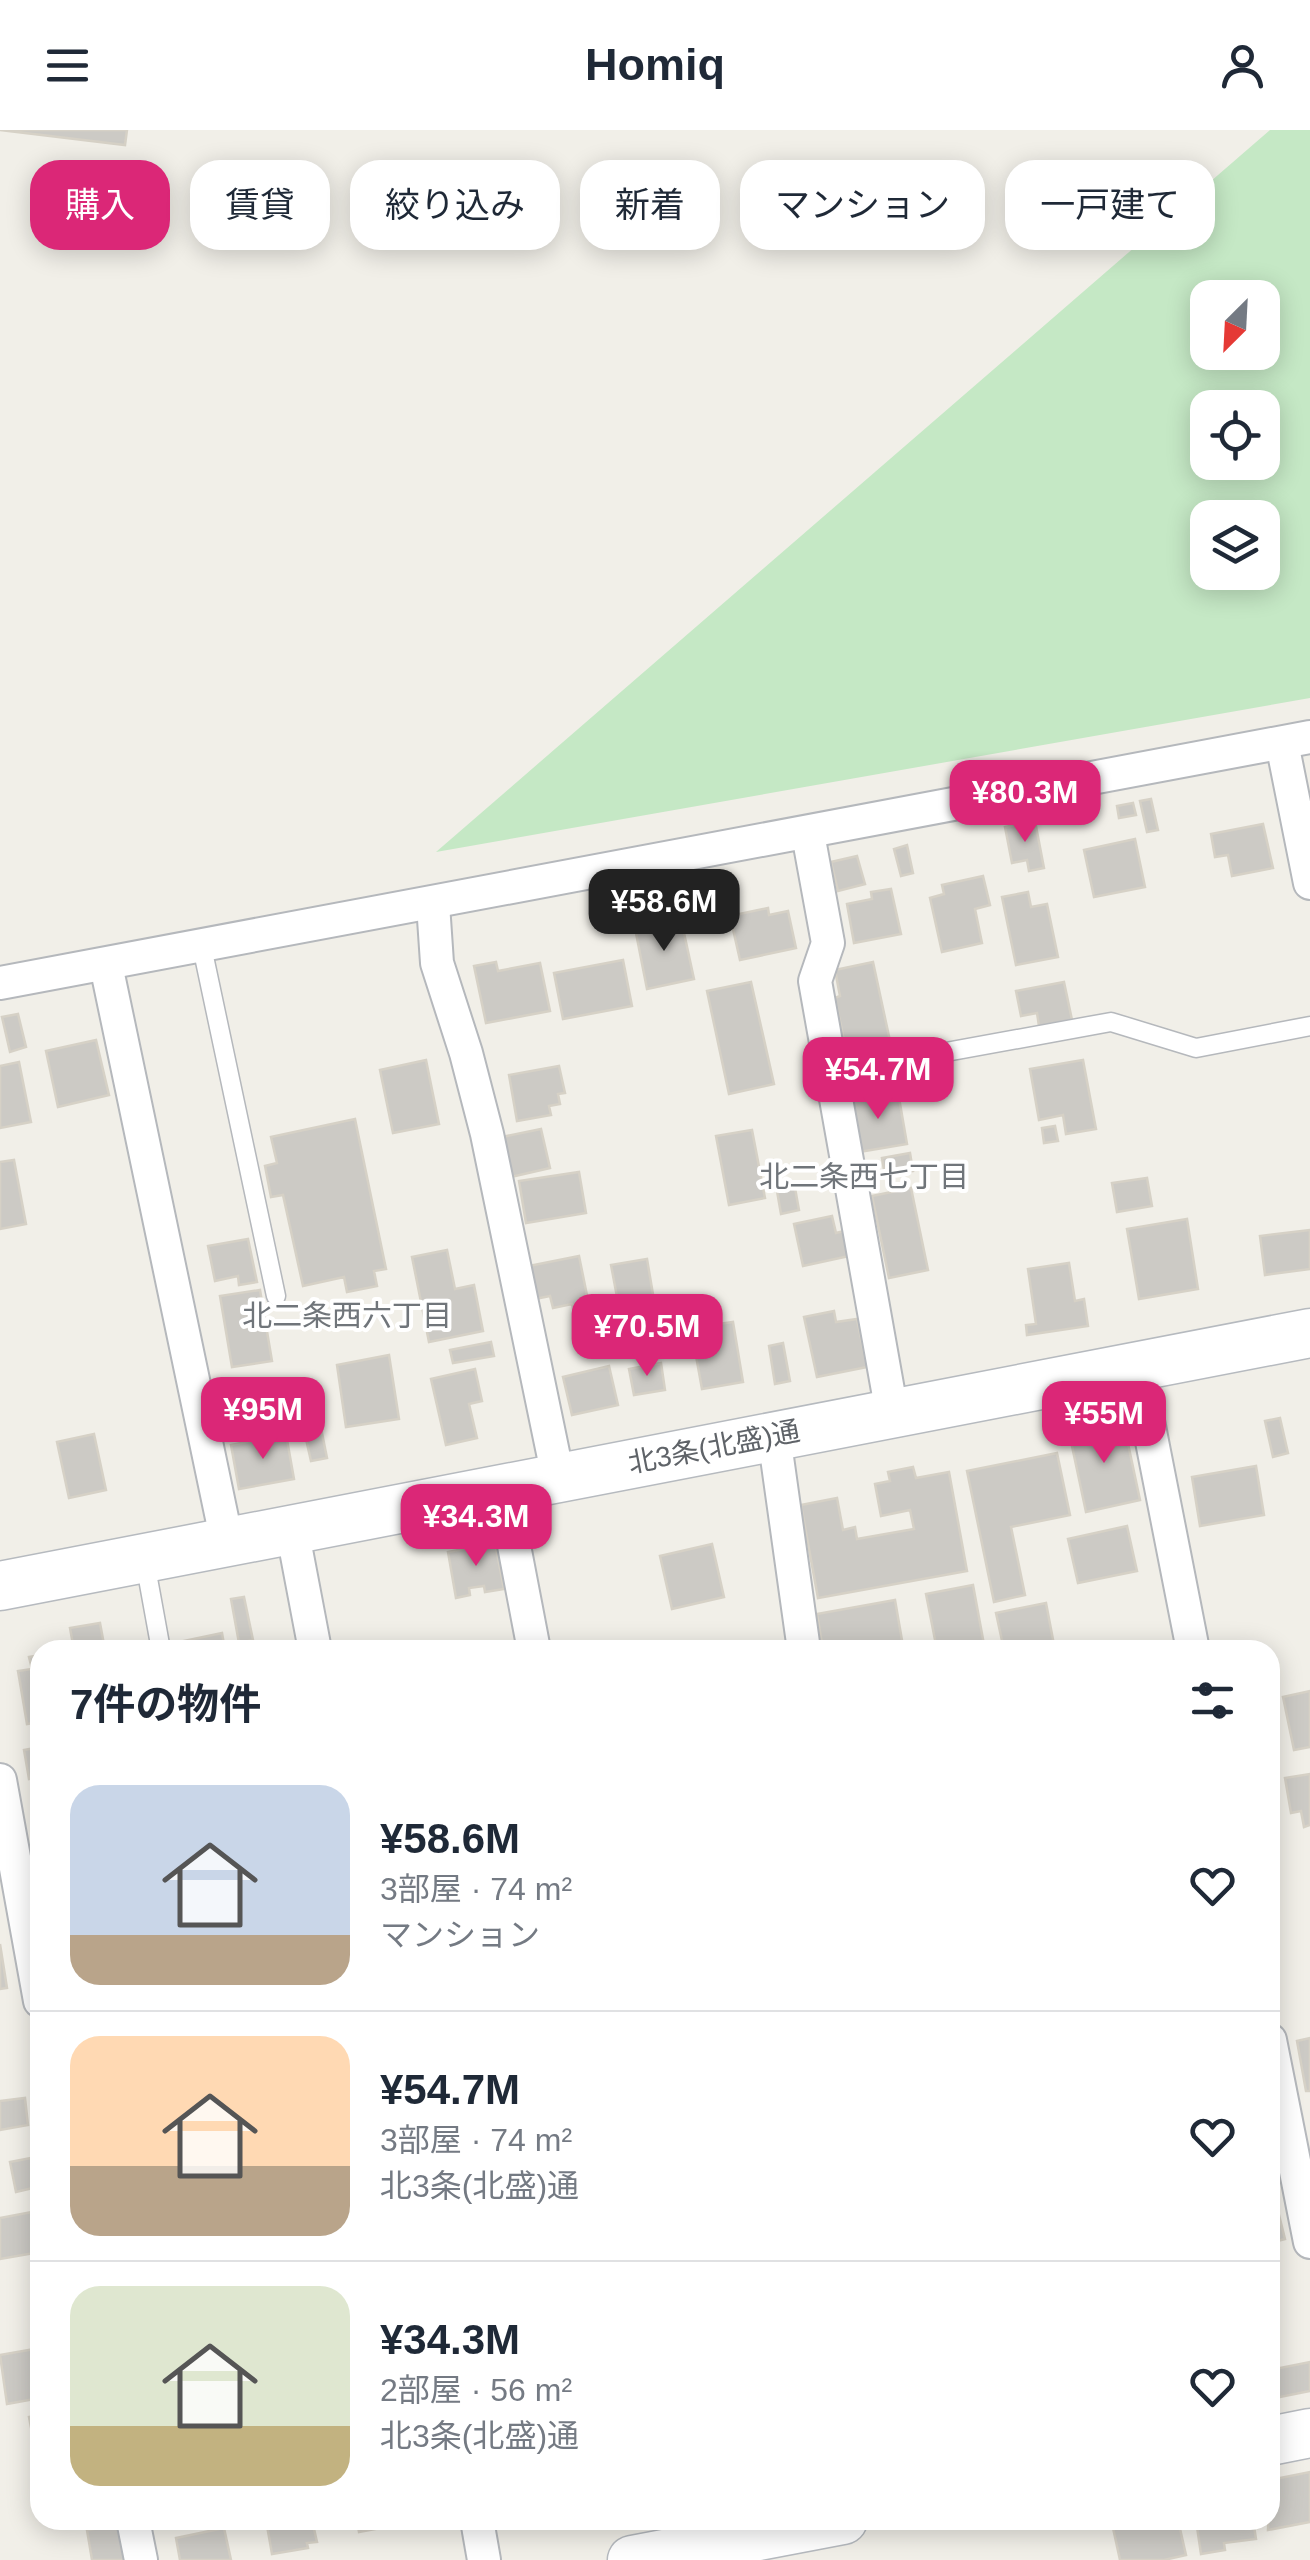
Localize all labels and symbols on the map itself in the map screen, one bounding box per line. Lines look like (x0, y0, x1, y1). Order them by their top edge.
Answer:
north arrow (1190, 280, 1280, 370)
pin: ¥80.3M (944, 760, 1106, 845)
pin: ¥58.6M (583, 869, 745, 954)
pin: ¥54.7M (797, 1037, 959, 1122)
district label: 北二条西七丁目 (759, 1160, 969, 1193)
pin: ¥70.5M (566, 1294, 728, 1379)
district label: 北二条西六丁目 (242, 1299, 452, 1332)
pin: ¥95M (204, 1377, 322, 1462)
pin: ¥55M (1045, 1381, 1163, 1466)
street label: 北3条(北盛)通 (626, 1415, 802, 1479)
pin: ¥34.3M (395, 1484, 557, 1569)

